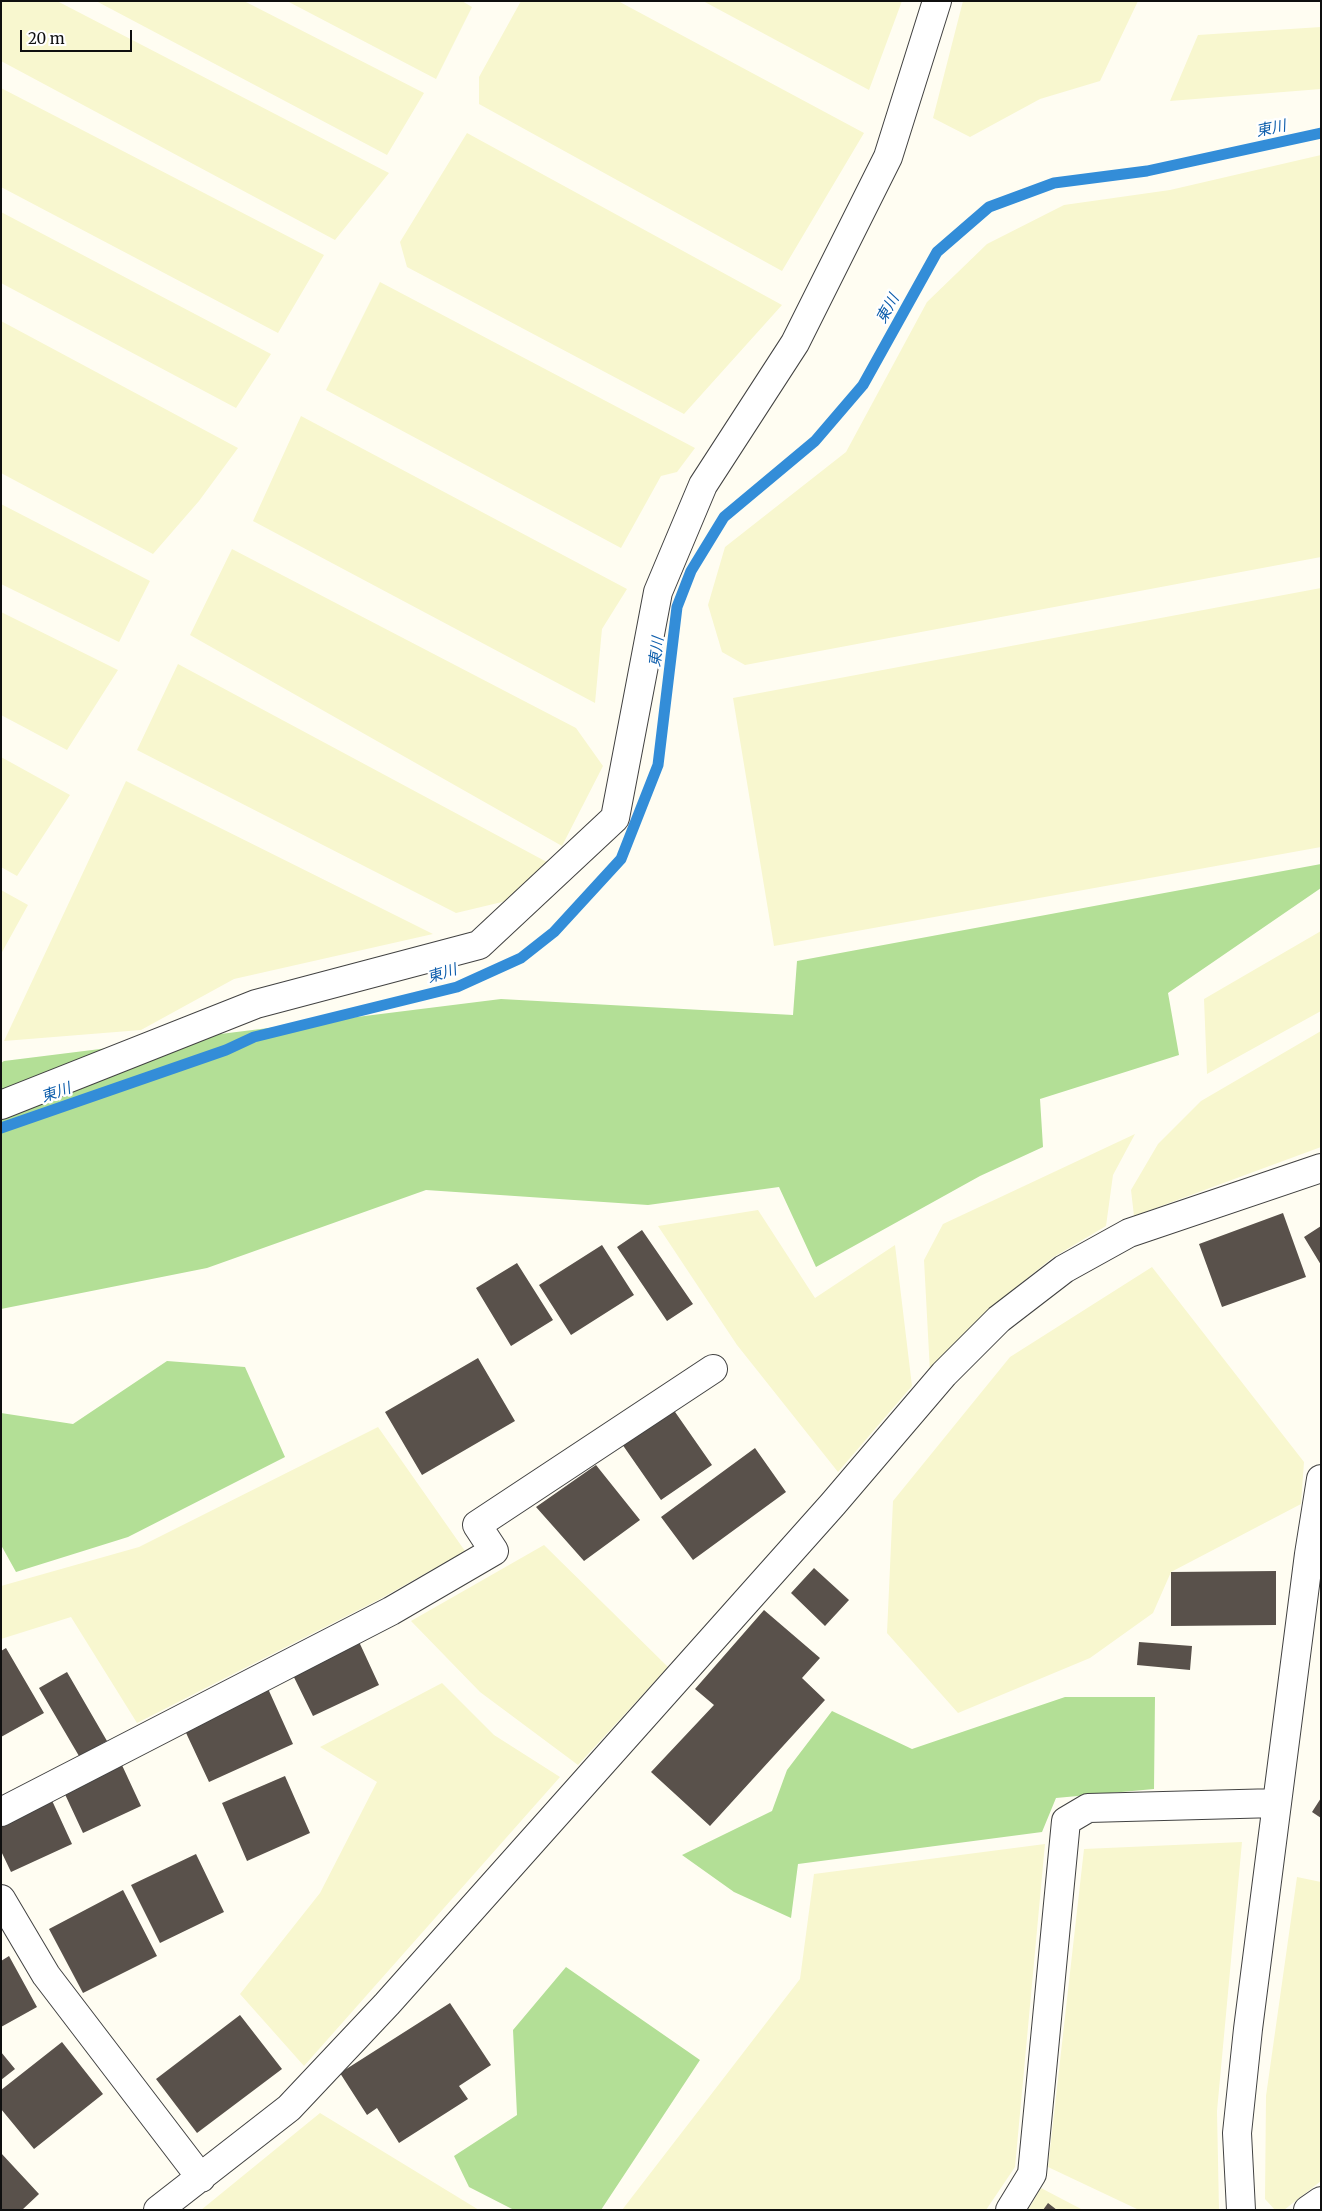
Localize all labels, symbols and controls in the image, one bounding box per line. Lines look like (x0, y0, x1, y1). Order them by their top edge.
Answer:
scale bar (22, 20, 135, 52)
text: 20 m (28, 29, 65, 48)
water label: 東川 (1254, 117, 1288, 141)
water label: 東川 (873, 292, 903, 326)
water label: 東川 (646, 636, 668, 668)
water label: 東川 (425, 961, 459, 987)
water label: 東川 (39, 1080, 73, 1106)

